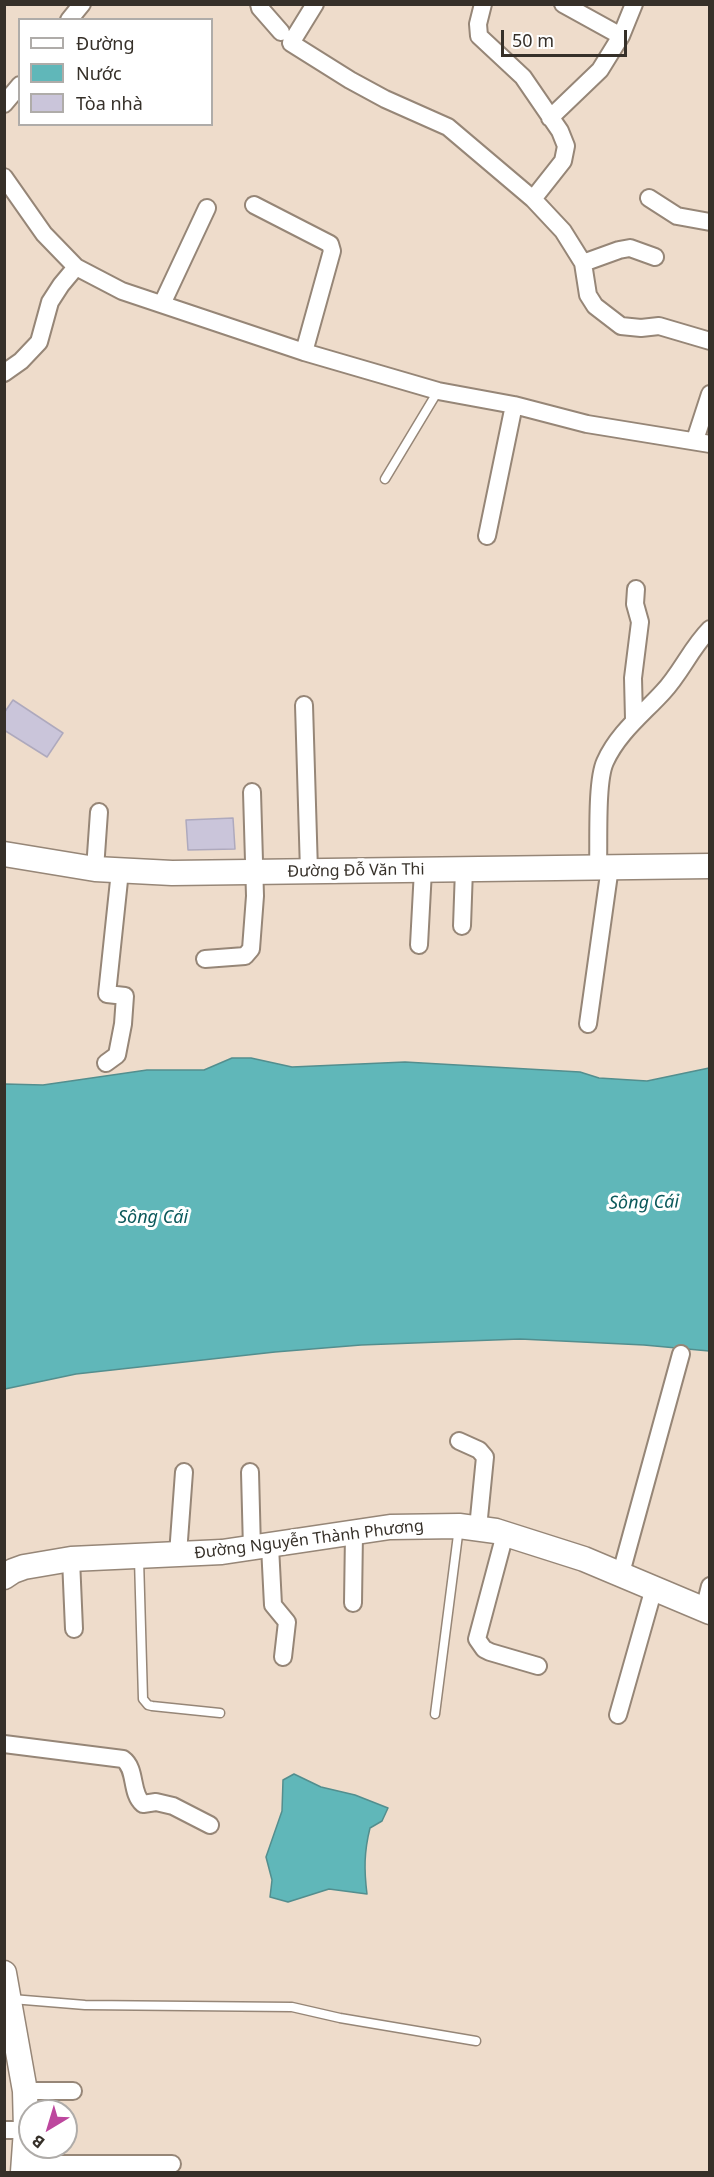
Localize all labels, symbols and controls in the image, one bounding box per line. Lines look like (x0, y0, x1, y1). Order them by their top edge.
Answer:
legend (18, 18, 213, 126)
scale bar (504, 18, 630, 56)
text: 50 m (512, 28, 554, 52)
text: Đường (76, 31, 135, 55)
text: Nước (76, 61, 122, 85)
text: Tòa nhà (76, 91, 143, 115)
street label: Đường Đỗ Văn Thi (287, 860, 425, 882)
water label: Sông Cái (609, 1192, 679, 1214)
water label: Sông Cái (118, 1207, 188, 1229)
street label: Đường Nguyễn Thành Phương (193, 1516, 425, 1564)
north arrow (18, 2099, 78, 2159)
text: B (27, 2130, 49, 2154)

